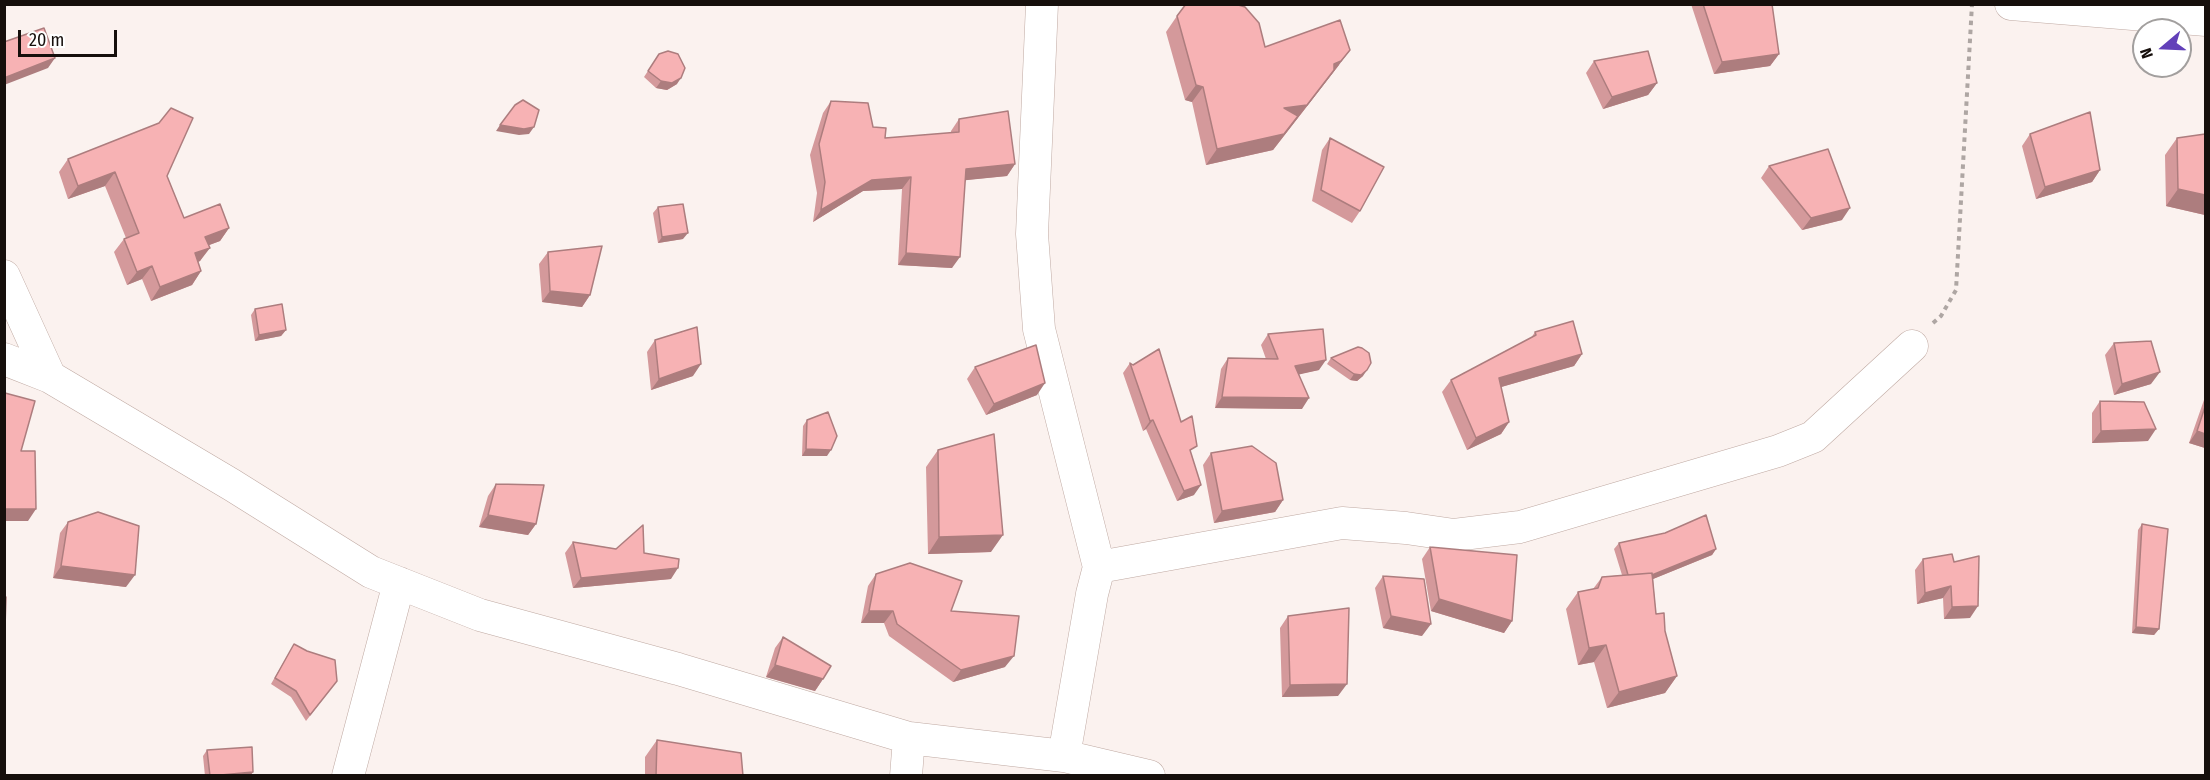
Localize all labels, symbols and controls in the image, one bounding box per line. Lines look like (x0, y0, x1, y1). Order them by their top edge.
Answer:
scale bar (21, 18, 120, 56)
north arrow (2132, 18, 2192, 78)
text: 20 m (29, 29, 64, 51)
text: N (2136, 46, 2157, 61)

